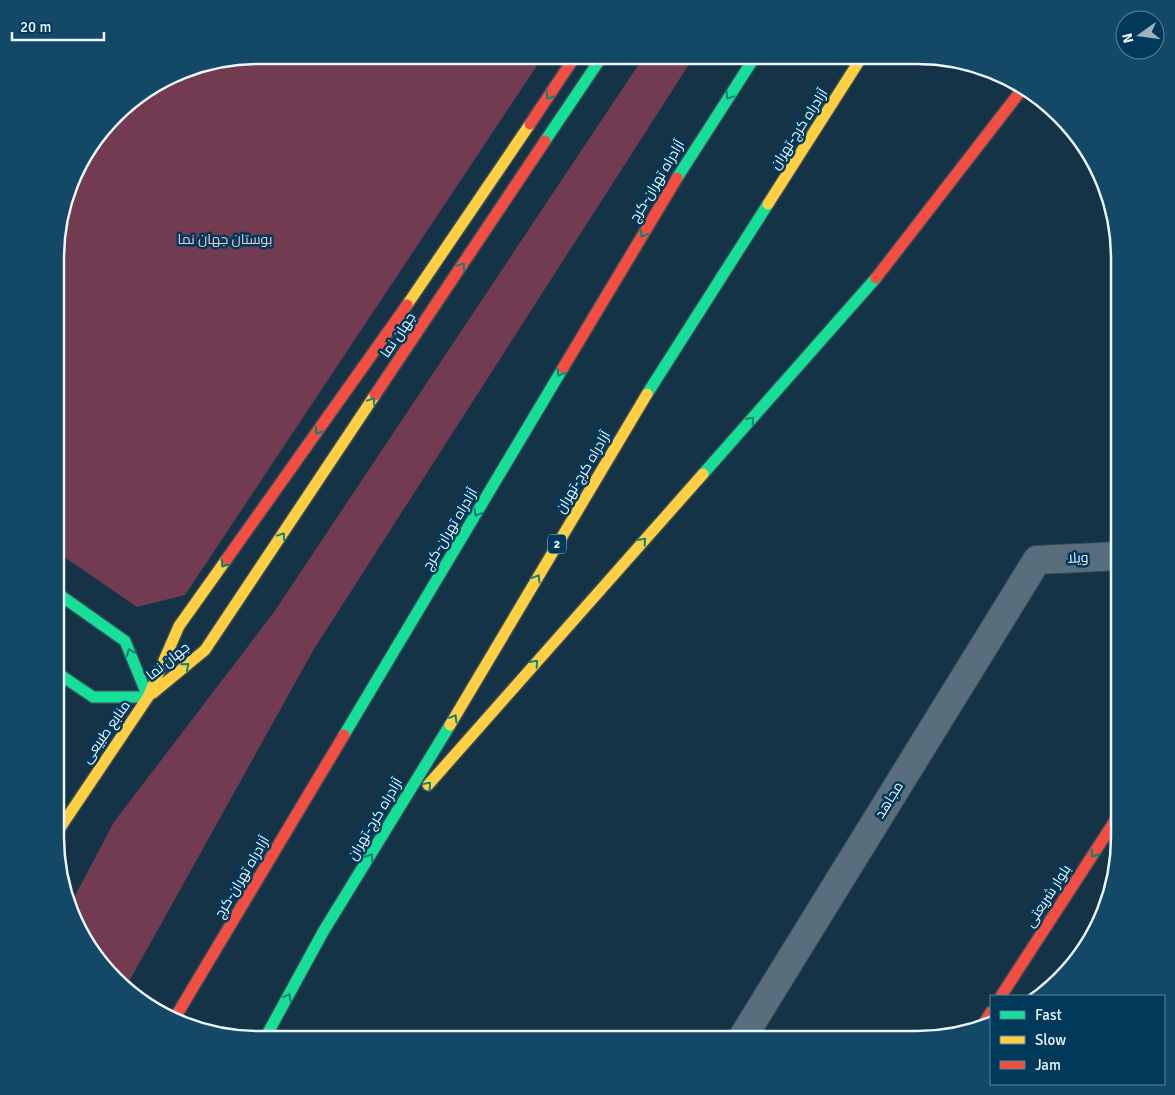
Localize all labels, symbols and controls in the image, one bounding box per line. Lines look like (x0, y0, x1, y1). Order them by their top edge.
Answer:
scale bar (12, 10, 105, 42)
north arrow (1115, 10, 1165, 60)
text: 20 m (20, 18, 51, 36)
text: N (1118, 31, 1137, 45)
street label: آزادراه کرج-تهران (767, 85, 832, 173)
one-way arrow (546, 90, 555, 100)
one-way arrow (726, 90, 735, 99)
street label: آزادراه تهران-کرج (626, 137, 688, 225)
one-way arrow (640, 228, 650, 237)
park label: بوستان جهان نما (178, 231, 272, 248)
one-way arrow (456, 262, 466, 271)
street label: جهان نما (377, 309, 419, 361)
one-way arrow (556, 368, 566, 377)
one-way arrow (366, 397, 375, 407)
one-way arrow (745, 416, 754, 425)
one-way arrow (315, 425, 324, 435)
street label: آزادراه کرج-تهران (552, 428, 614, 516)
street label: آزادراه تهران-کرج (419, 485, 481, 573)
one-way arrow (473, 507, 483, 516)
one-way arrow (276, 532, 285, 542)
road number: 2 (548, 534, 566, 554)
one-way arrow (637, 538, 646, 547)
street label: ویلا (1067, 549, 1089, 567)
one-way arrow (221, 558, 230, 567)
one-way arrow (530, 575, 540, 584)
street label: جهان نما (143, 638, 193, 684)
one-way arrow (125, 648, 136, 657)
one-way arrow (530, 660, 539, 669)
one-way arrow (180, 663, 189, 672)
street label: منابع طبیعی (78, 697, 134, 767)
one-way arrow (447, 714, 457, 723)
street label: آزادراه کرج-تهران (344, 775, 406, 863)
street label: مجاهد (871, 778, 907, 822)
one-way arrow (422, 782, 431, 791)
street label: آزادراه تهران-کرج (211, 833, 273, 921)
one-way arrow (1090, 849, 1100, 858)
one-way arrow (364, 854, 373, 863)
street label: بلوار شریعتی (1021, 861, 1075, 931)
one-way arrow (281, 993, 291, 1002)
legend (990, 995, 1165, 1085)
text: Fast (1035, 1006, 1062, 1024)
text: Slow (1035, 1031, 1066, 1049)
text: Jam (1035, 1056, 1061, 1074)

